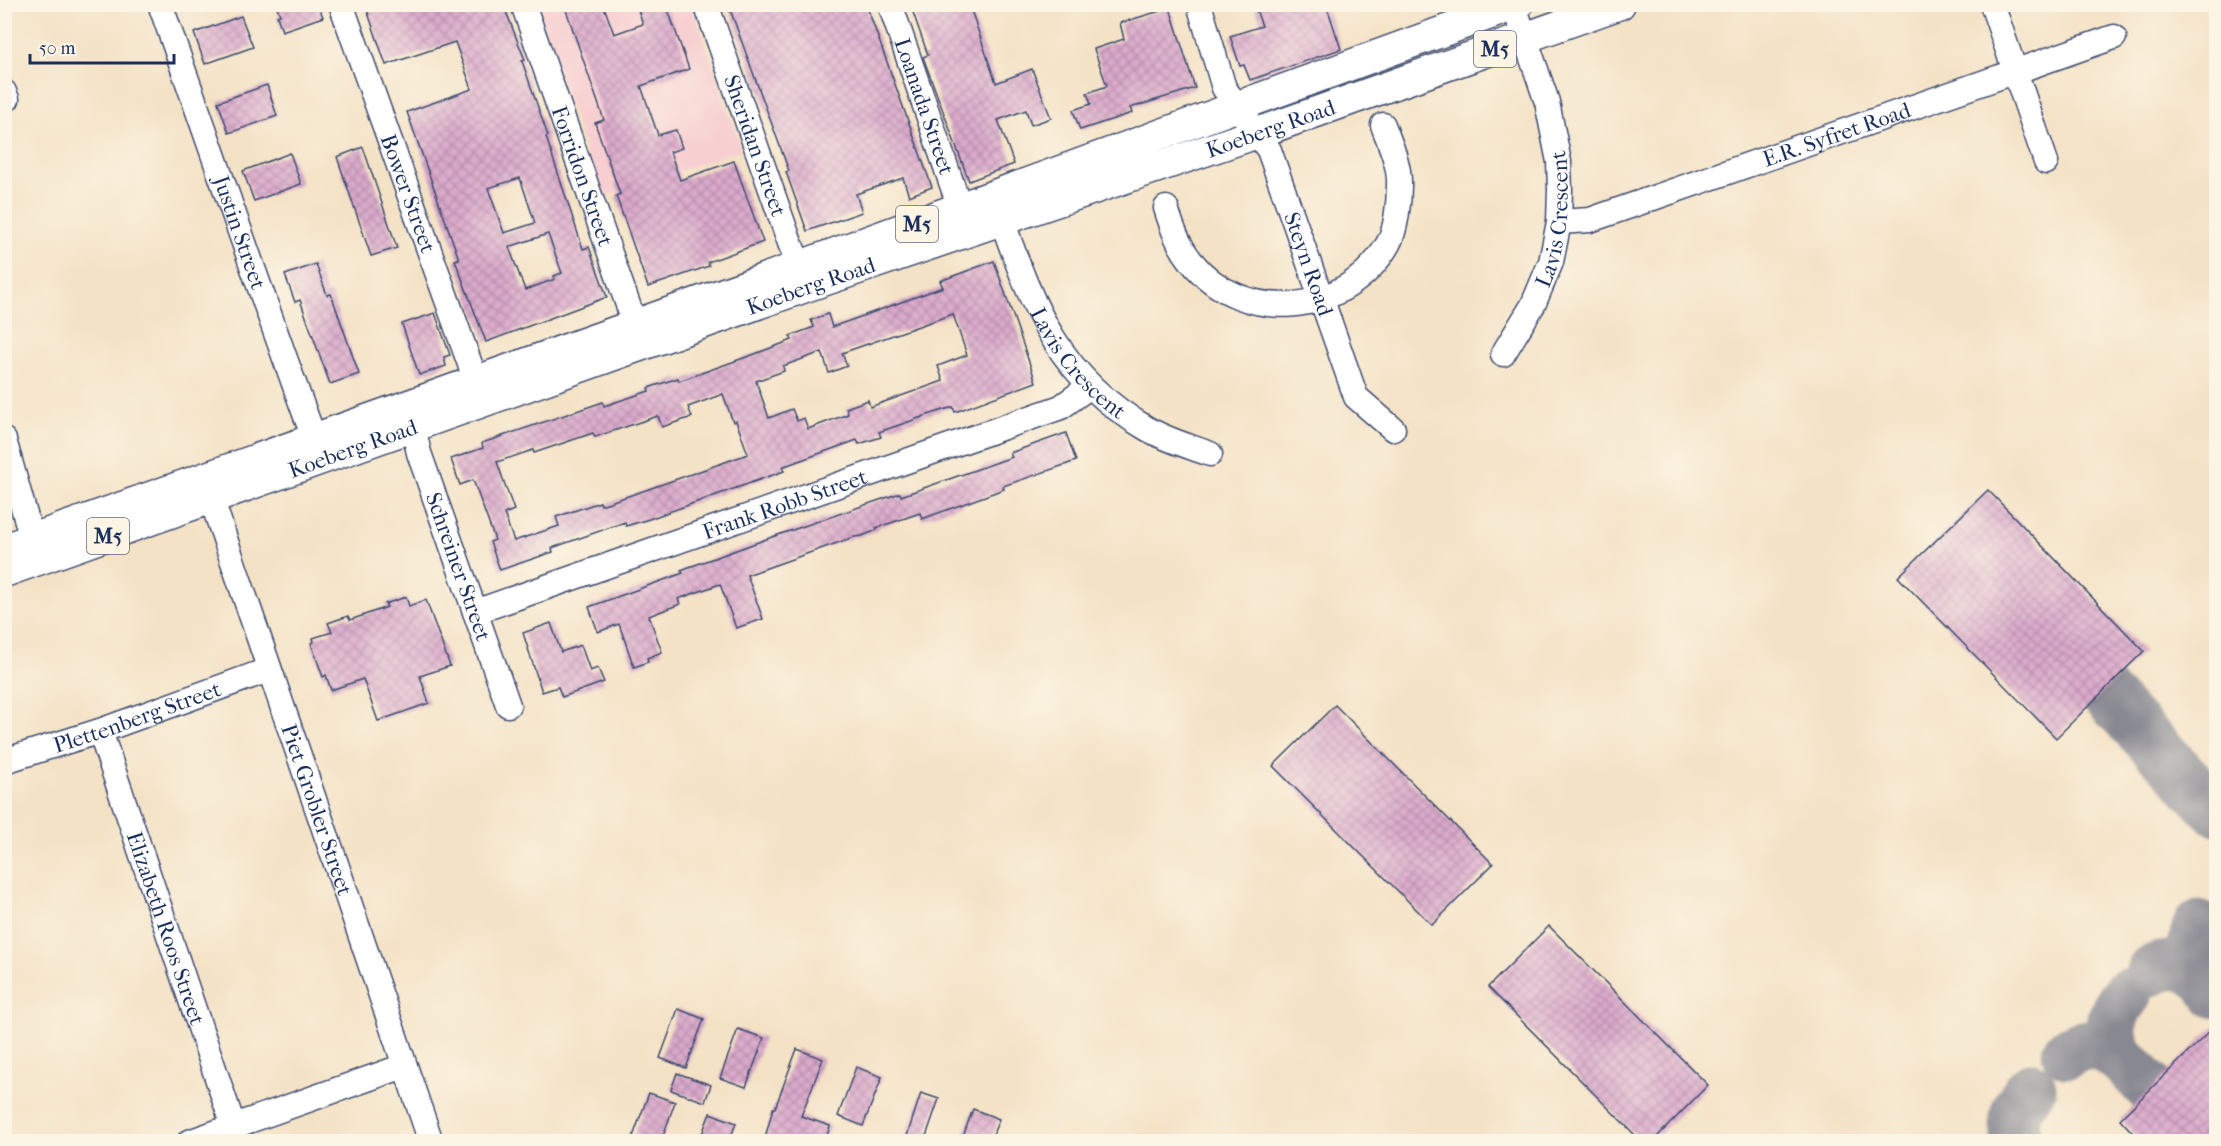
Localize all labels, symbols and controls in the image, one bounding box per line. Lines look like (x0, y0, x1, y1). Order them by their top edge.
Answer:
scale bar (30, 27, 174, 65)
road number: M5 (1474, 31, 1516, 67)
street label: Loanada Street (889, 35, 960, 178)
text: 50 m (39, 38, 76, 59)
street label: Sheridan Street (718, 72, 792, 220)
street label: Koeberg Road (1203, 94, 1340, 164)
street label: E.R. Syfret Road (1759, 97, 1915, 173)
street label: Forridon Street (546, 103, 618, 250)
street label: Bower Street (375, 131, 441, 256)
street label: Lavis Crescent (1530, 148, 1574, 291)
street label: Justin Street (207, 171, 271, 293)
road number: M5 (896, 206, 938, 242)
street label: Steyn Road (1278, 209, 1339, 320)
street label: Koeberg Road (743, 252, 880, 321)
street label: Lavis Crescent (1024, 303, 1131, 425)
street label: Koeberg Road (285, 414, 422, 484)
street label: Frank Robb Street (699, 464, 871, 545)
street label: Schreiner Street (420, 489, 496, 645)
road number: M5 (87, 518, 129, 554)
street label: Plettenberg Street (50, 676, 225, 759)
street label: Piet Grobler Street (275, 721, 358, 899)
street label: Elizabeth Roos Street (121, 828, 210, 1029)

